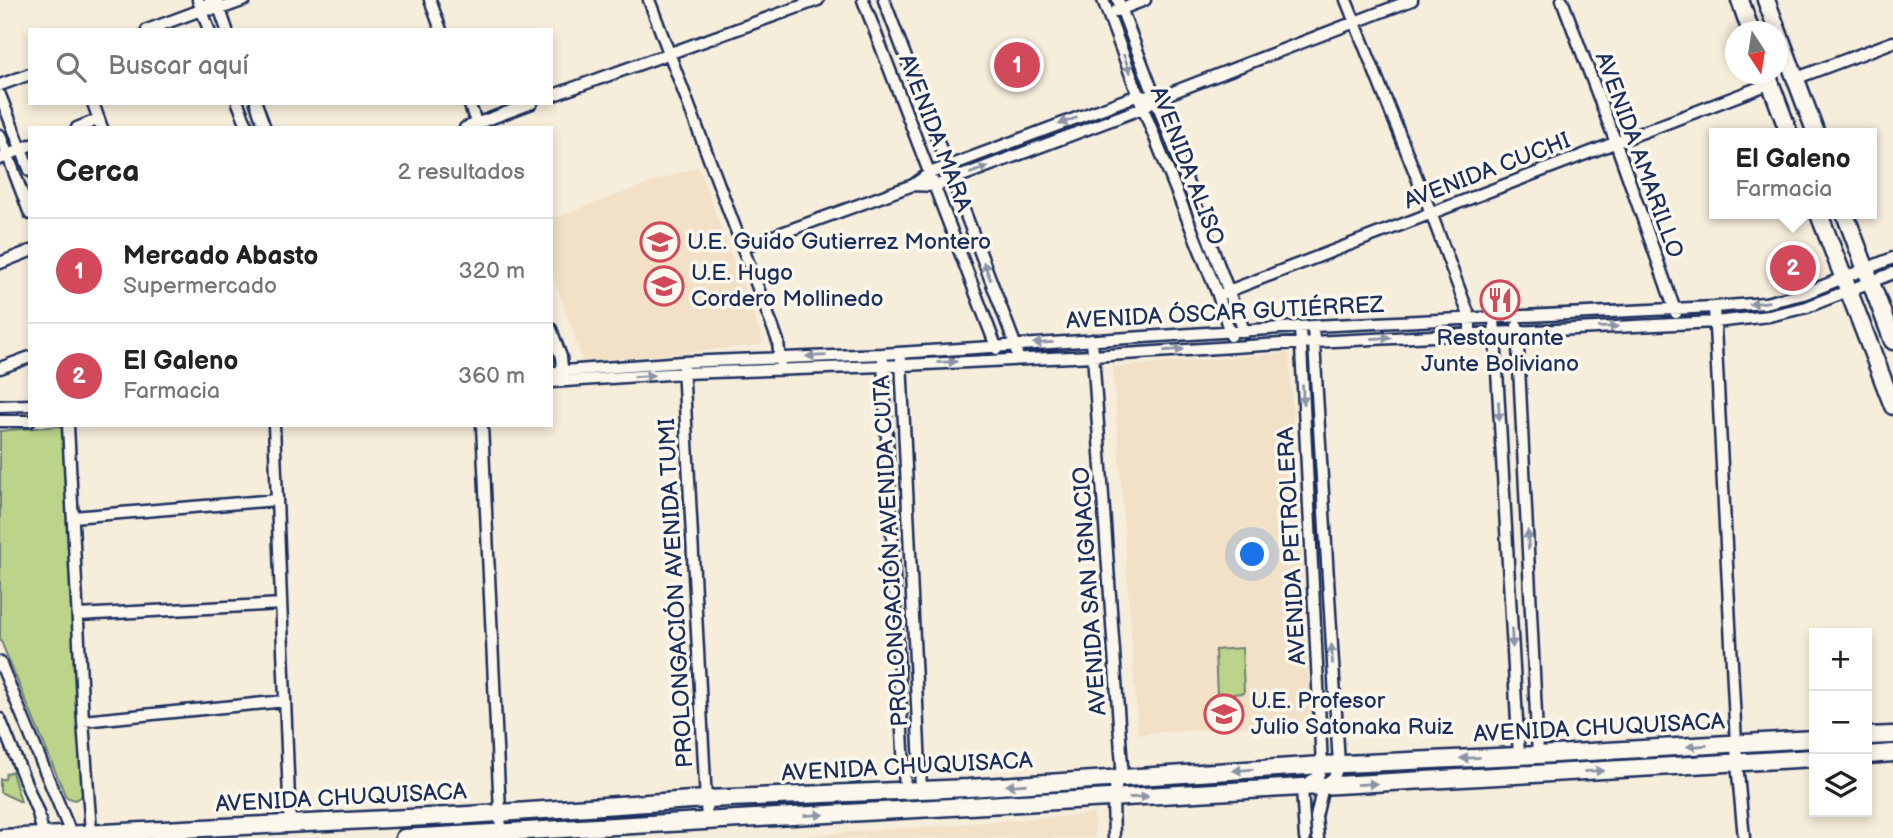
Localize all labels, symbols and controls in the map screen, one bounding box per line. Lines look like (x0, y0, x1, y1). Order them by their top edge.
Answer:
north arrow (1725, 21, 1788, 84)
search box (28, 28, 553, 105)
pin: 1 (994, 39, 1040, 91)
icon: search (52, 48, 90, 86)
street label: AVENIDA AMARILLO (1589, 48, 1689, 262)
street label: AVENIDA MARA (892, 50, 978, 217)
text: Buscar aquí (108, 51, 249, 82)
one-way arrow (1122, 53, 1133, 74)
street label: AVENIDA ALISO (1144, 83, 1230, 249)
one-way arrow (1057, 116, 1078, 127)
street label: AVENIDA CUCHI (1400, 126, 1574, 216)
popup (1709, 128, 1877, 219)
text: El Galeno (1735, 144, 1851, 175)
text: Cerca (56, 154, 139, 190)
text: 2 resultados (397, 158, 525, 186)
one-way arrow (968, 164, 989, 175)
text: Farmacia (1735, 175, 1832, 203)
school or university icon: U.E. Guido Gutierrez Montero (639, 221, 681, 263)
place label: U.E. Guido Gutierrez Montero (687, 228, 991, 256)
text: Mercado Abasto (123, 241, 318, 272)
pin: 2 (1770, 242, 1816, 294)
text: 1 (74, 257, 84, 285)
text: 320 m (459, 257, 525, 285)
place label: U.E. Hugo Cordero Mollinedo (691, 259, 884, 313)
one-way arrow (982, 261, 993, 282)
school or university icon: U.E. Hugo Cordero Mollinedo (643, 265, 685, 307)
text: Supermercado (123, 272, 277, 300)
restaurant icon: Restaurante Junte Boliviano (1479, 279, 1521, 321)
street label: AVENIDA ÓSCAR GUTIÉRREZ (1065, 291, 1386, 335)
one-way arrow (1748, 298, 1770, 309)
one-way arrow (1598, 321, 1620, 332)
place label: Restaurante Junte Boliviano (1421, 324, 1579, 378)
one-way arrow (1370, 332, 1392, 343)
one-way arrow (1032, 337, 1054, 348)
one-way arrow (1163, 345, 1185, 356)
text: El Galeno (123, 346, 238, 377)
one-way arrow (805, 350, 827, 362)
one-way arrow (936, 357, 958, 368)
text: 2 (72, 362, 86, 390)
text: 360 m (458, 362, 525, 390)
one-way arrow (633, 370, 655, 381)
street label: PROLONGACIÓN AVENIDA CUTA (868, 374, 914, 727)
text: Farmacia (123, 377, 220, 405)
one-way arrow (1298, 384, 1309, 406)
one-way arrow (1494, 400, 1505, 422)
street label: PROLONGACIÓN AVENIDA TUMI (653, 417, 699, 769)
street label: AVENIDA PETROLERA (1272, 425, 1312, 666)
street label: AVENIDA SAN IGNACIO (1067, 466, 1113, 716)
one-way arrow (1522, 529, 1533, 551)
your location (1235, 537, 1269, 571)
one-way arrow (1507, 627, 1518, 649)
map controls (1809, 628, 1872, 817)
button: + (1809, 628, 1872, 691)
one-way arrow (1326, 643, 1337, 665)
place label: U.E. Profesor Julio Satonaka Ruiz (1251, 687, 1454, 741)
button: − (1809, 691, 1872, 754)
school or university icon: U.E. Profesor Julio Satonaka Ruiz (1203, 693, 1245, 735)
street label: AVENIDA CHUQUISACA (1473, 707, 1726, 749)
one-way arrow (1686, 740, 1708, 751)
street label: AVENIDA CHUQUISACA (781, 746, 1034, 788)
one-way arrow (1459, 753, 1481, 764)
button: layers (1809, 754, 1872, 817)
one-way arrow (1232, 765, 1254, 776)
one-way arrow (1583, 765, 1605, 776)
street label: AVENIDA CHUQUISACA (215, 777, 468, 819)
one-way arrow (1356, 778, 1378, 789)
one-way arrow (1005, 780, 1027, 791)
one-way arrow (1129, 791, 1151, 802)
one-way arrow (804, 809, 826, 820)

